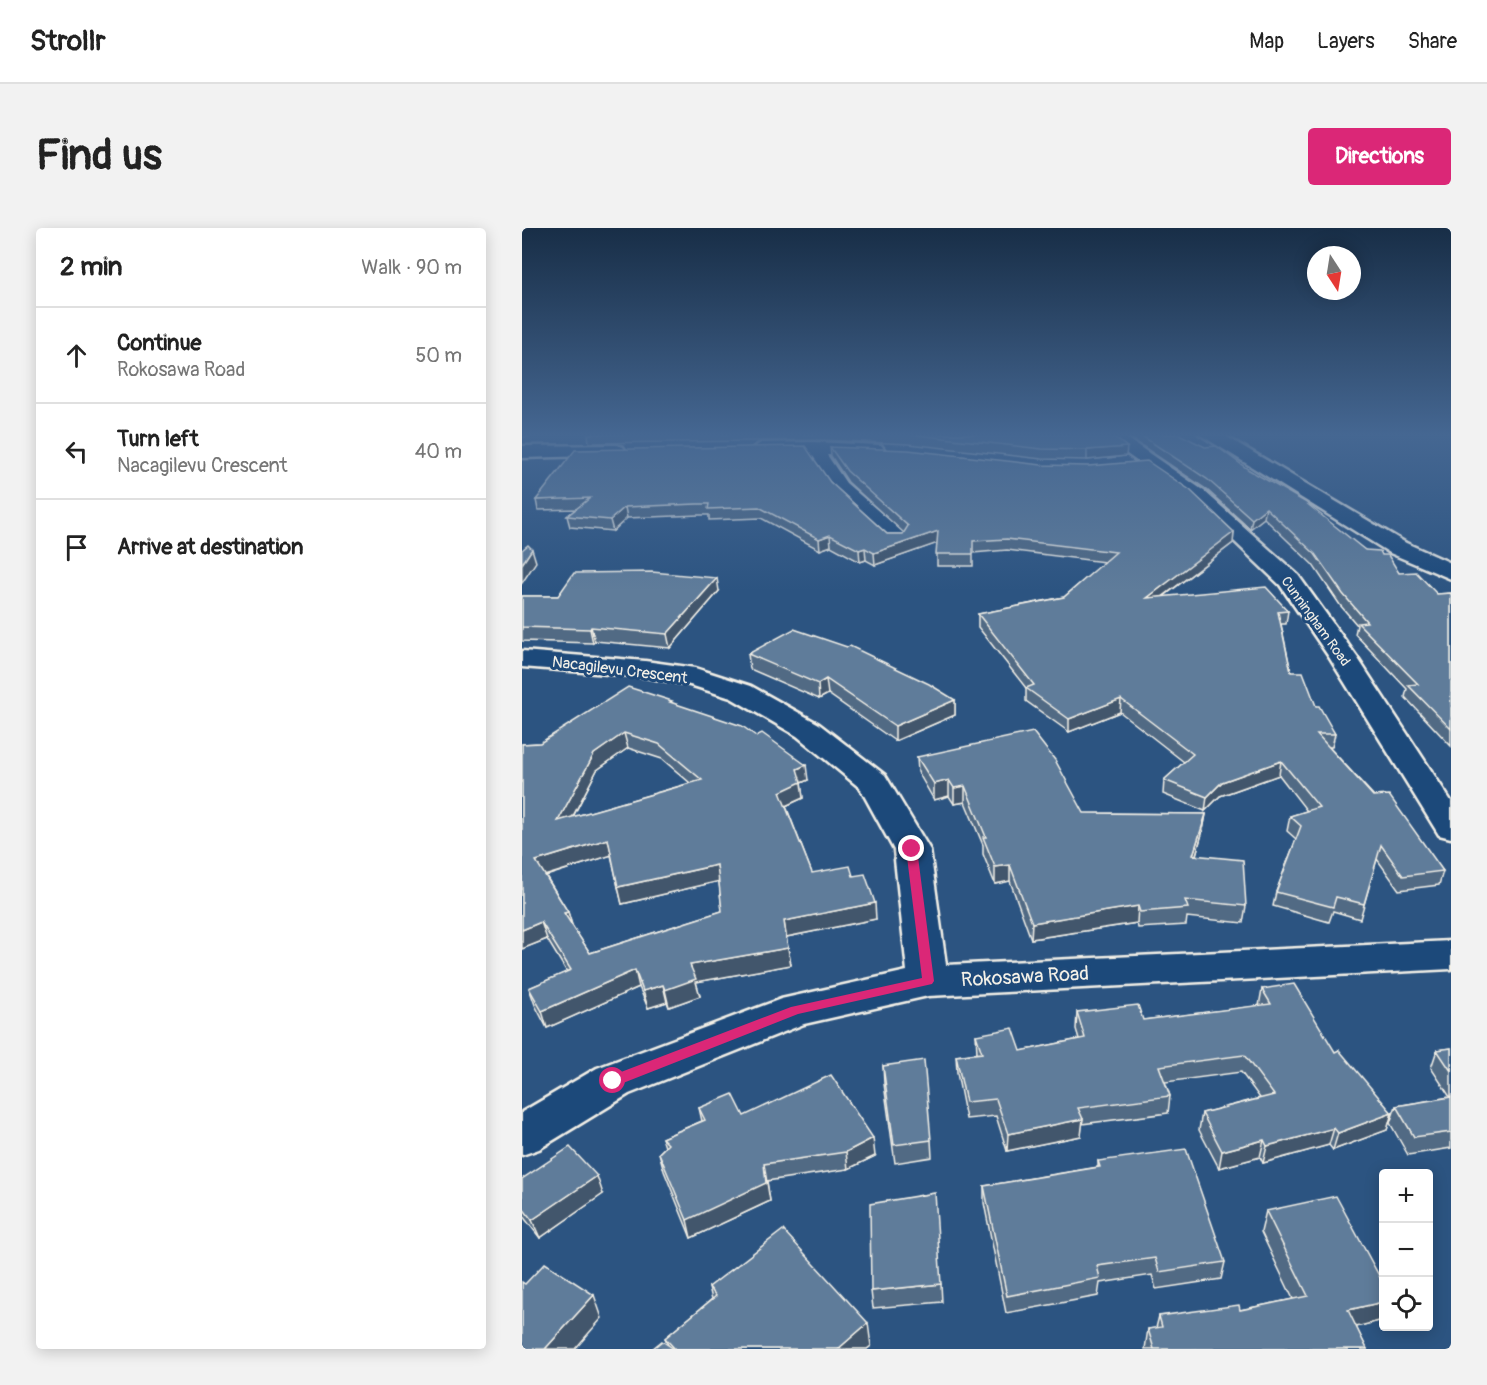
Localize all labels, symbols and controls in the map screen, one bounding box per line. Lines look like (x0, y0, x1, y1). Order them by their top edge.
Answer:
text: Strollr (30, 24, 105, 59)
text: Map (1249, 28, 1284, 55)
text: Layers (1317, 28, 1375, 55)
text: Share (1408, 28, 1457, 55)
button: Directions (1308, 128, 1451, 185)
text: Find us (36, 130, 162, 182)
north arrow (1307, 246, 1361, 300)
text: 2 min (60, 251, 122, 283)
text: Walk · 90 m (361, 255, 462, 280)
text: Continue (117, 329, 201, 357)
icon: ahead (60, 339, 93, 372)
text: 50 m (415, 343, 462, 368)
text: Rokosawa Road (117, 357, 245, 382)
text: Turn left (117, 425, 199, 453)
icon: left (60, 435, 93, 468)
text: 40 m (415, 439, 462, 464)
text: Nacagilevu Crescent (117, 453, 288, 478)
icon: arrive (60, 531, 93, 564)
text: Arrive at destination (117, 533, 303, 561)
street label: Cunningham Road (1277, 573, 1354, 669)
street label: Nacagilevu Crescent (551, 652, 689, 688)
route end (898, 835, 924, 861)
street label: Rokosawa Road (960, 961, 1090, 992)
route start (599, 1067, 625, 1093)
map controls (1379, 1169, 1433, 1331)
button: + (1379, 1169, 1433, 1223)
button: − (1379, 1223, 1433, 1277)
button: locate (1379, 1277, 1433, 1331)

